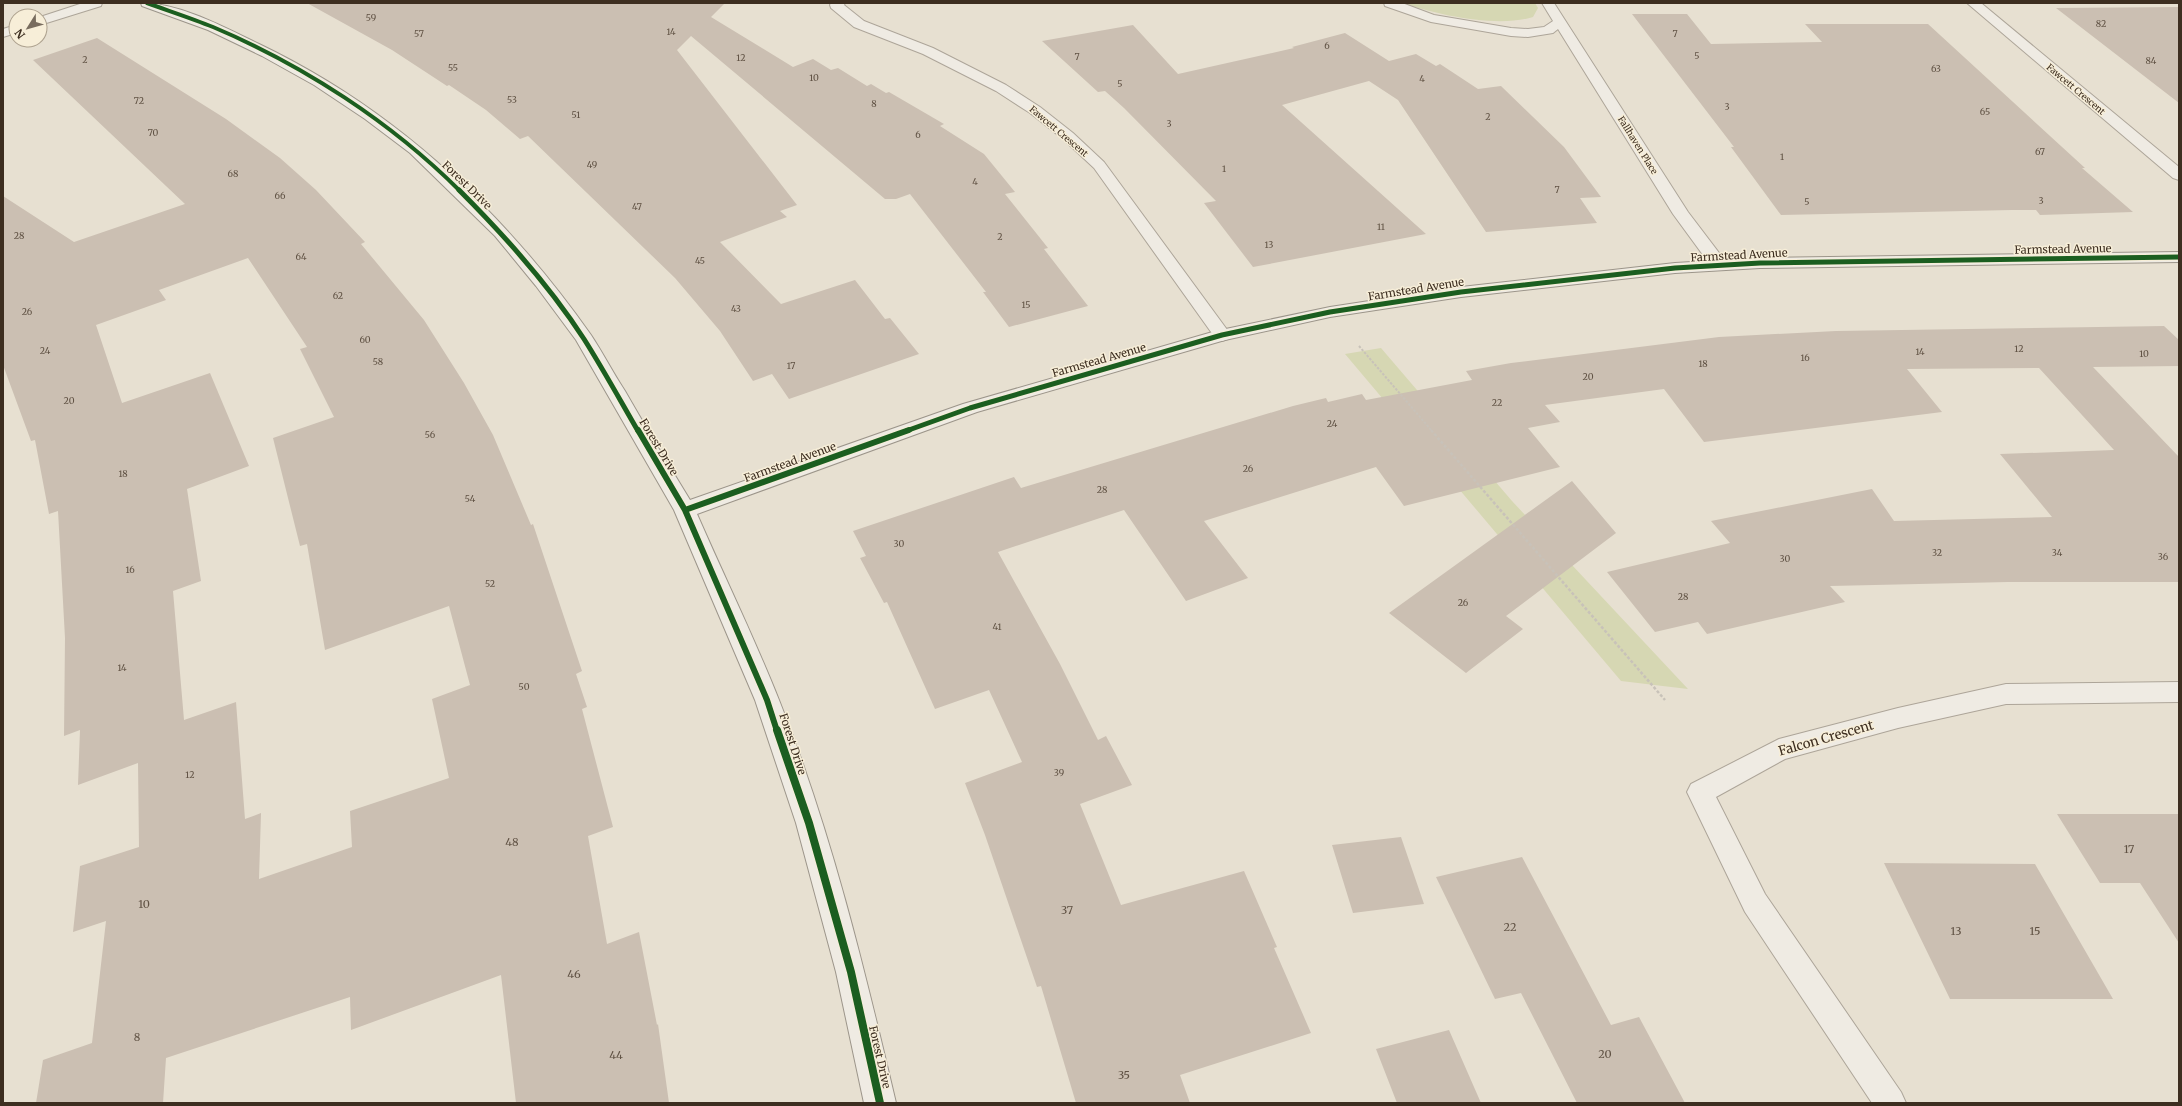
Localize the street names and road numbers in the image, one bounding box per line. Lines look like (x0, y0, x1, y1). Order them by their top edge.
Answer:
street label: Fawcett Crescent (2044, 61, 2108, 117)
street label: Fawcett Crescent (1027, 103, 1091, 159)
street label: Fallhaven Place (1616, 114, 1660, 176)
street label: Forest Drive (439, 158, 495, 212)
street label: Farmstead Avenue (2014, 241, 2112, 257)
street label: Farmstead Avenue (1690, 245, 1788, 265)
street label: Farmstead Avenue (1367, 274, 1465, 304)
street label: Farmstead Avenue (1050, 340, 1148, 380)
street label: Forest Drive (637, 416, 682, 478)
street label: Farmstead Avenue (742, 439, 838, 485)
street label: Forest Drive (776, 711, 810, 777)
street label: Falcon Crescent (1777, 716, 1875, 760)
street label: Forest Drive (866, 1024, 894, 1090)

